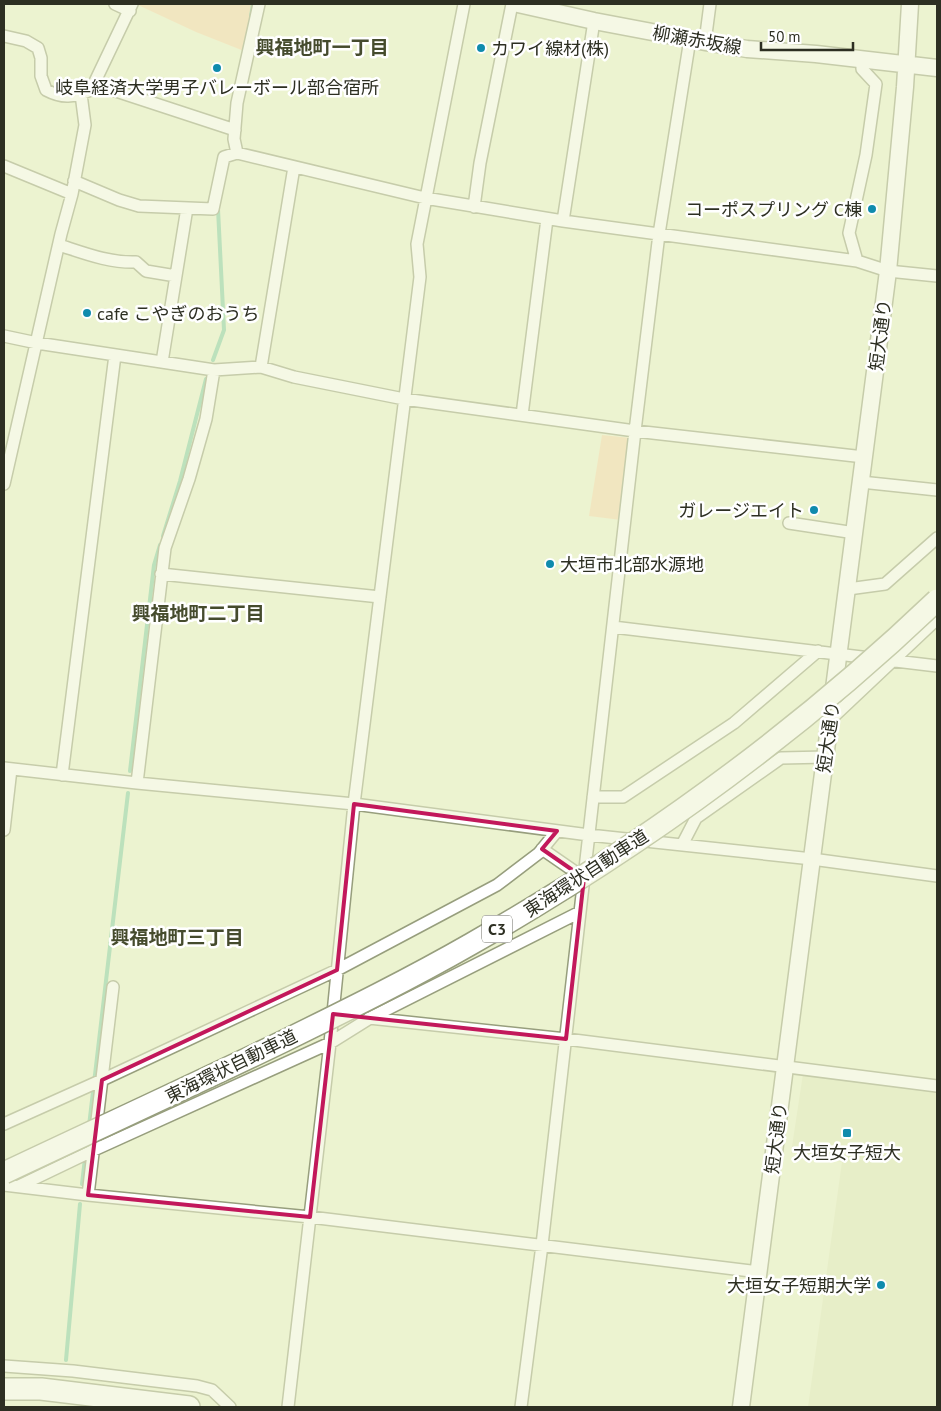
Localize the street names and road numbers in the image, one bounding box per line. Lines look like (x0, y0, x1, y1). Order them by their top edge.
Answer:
street label: 柳瀬赤坂線 (651, 21, 743, 59)
street label: 短大通り (864, 298, 896, 372)
street label: 短大通り (812, 700, 844, 774)
street label: 東海環状自動車道 (519, 824, 653, 922)
road number: C3 (482, 916, 512, 942)
street label: 東海環状自動車道 (161, 1024, 301, 1108)
street label: 短大通り (760, 1101, 792, 1175)

